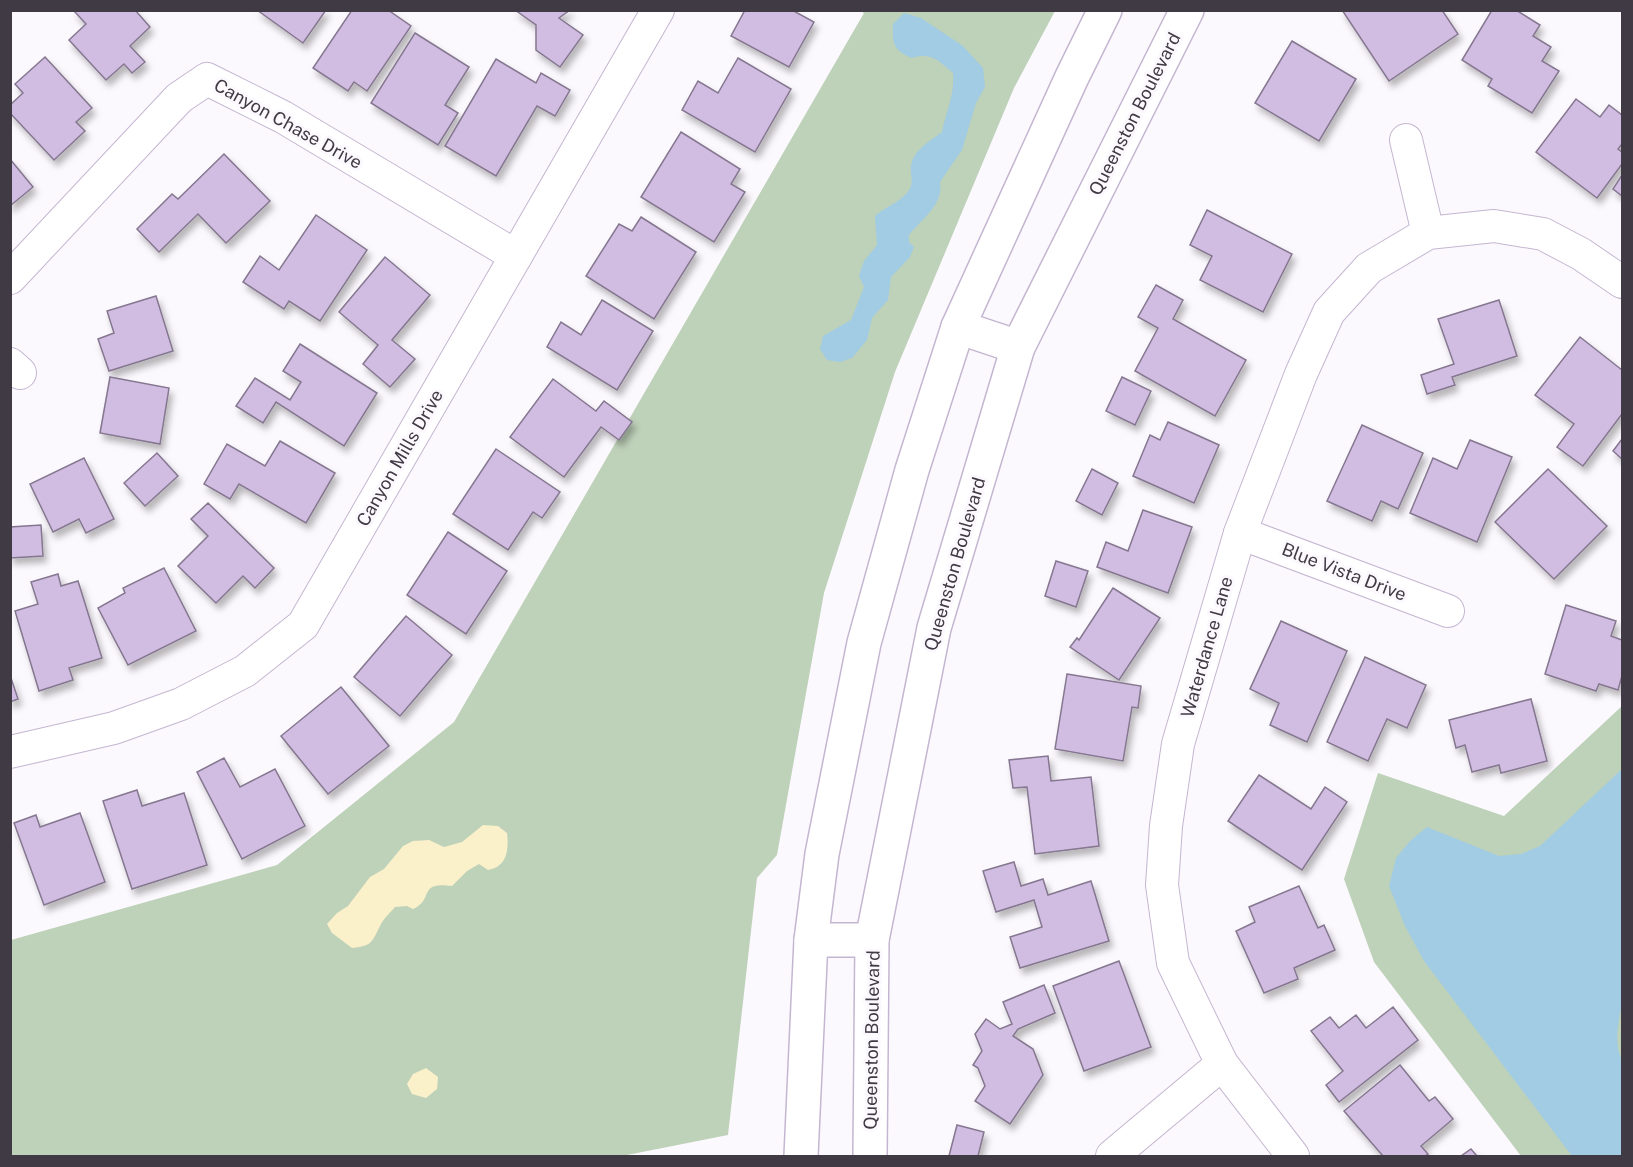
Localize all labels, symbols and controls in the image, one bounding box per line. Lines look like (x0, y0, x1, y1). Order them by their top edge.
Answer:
street label: Queenston Boulevard (1084, 29, 1185, 199)
street label: Canyon Chase Drive (211, 74, 366, 173)
street label: Canyon Mills Drive (352, 386, 447, 530)
street label: Queenston Boulevard (920, 475, 989, 653)
street label: Blue Vista Drive (1279, 538, 1409, 605)
street label: Waterdance Lane (1176, 574, 1237, 720)
street label: Queenston Boulevard (859, 950, 884, 1130)

